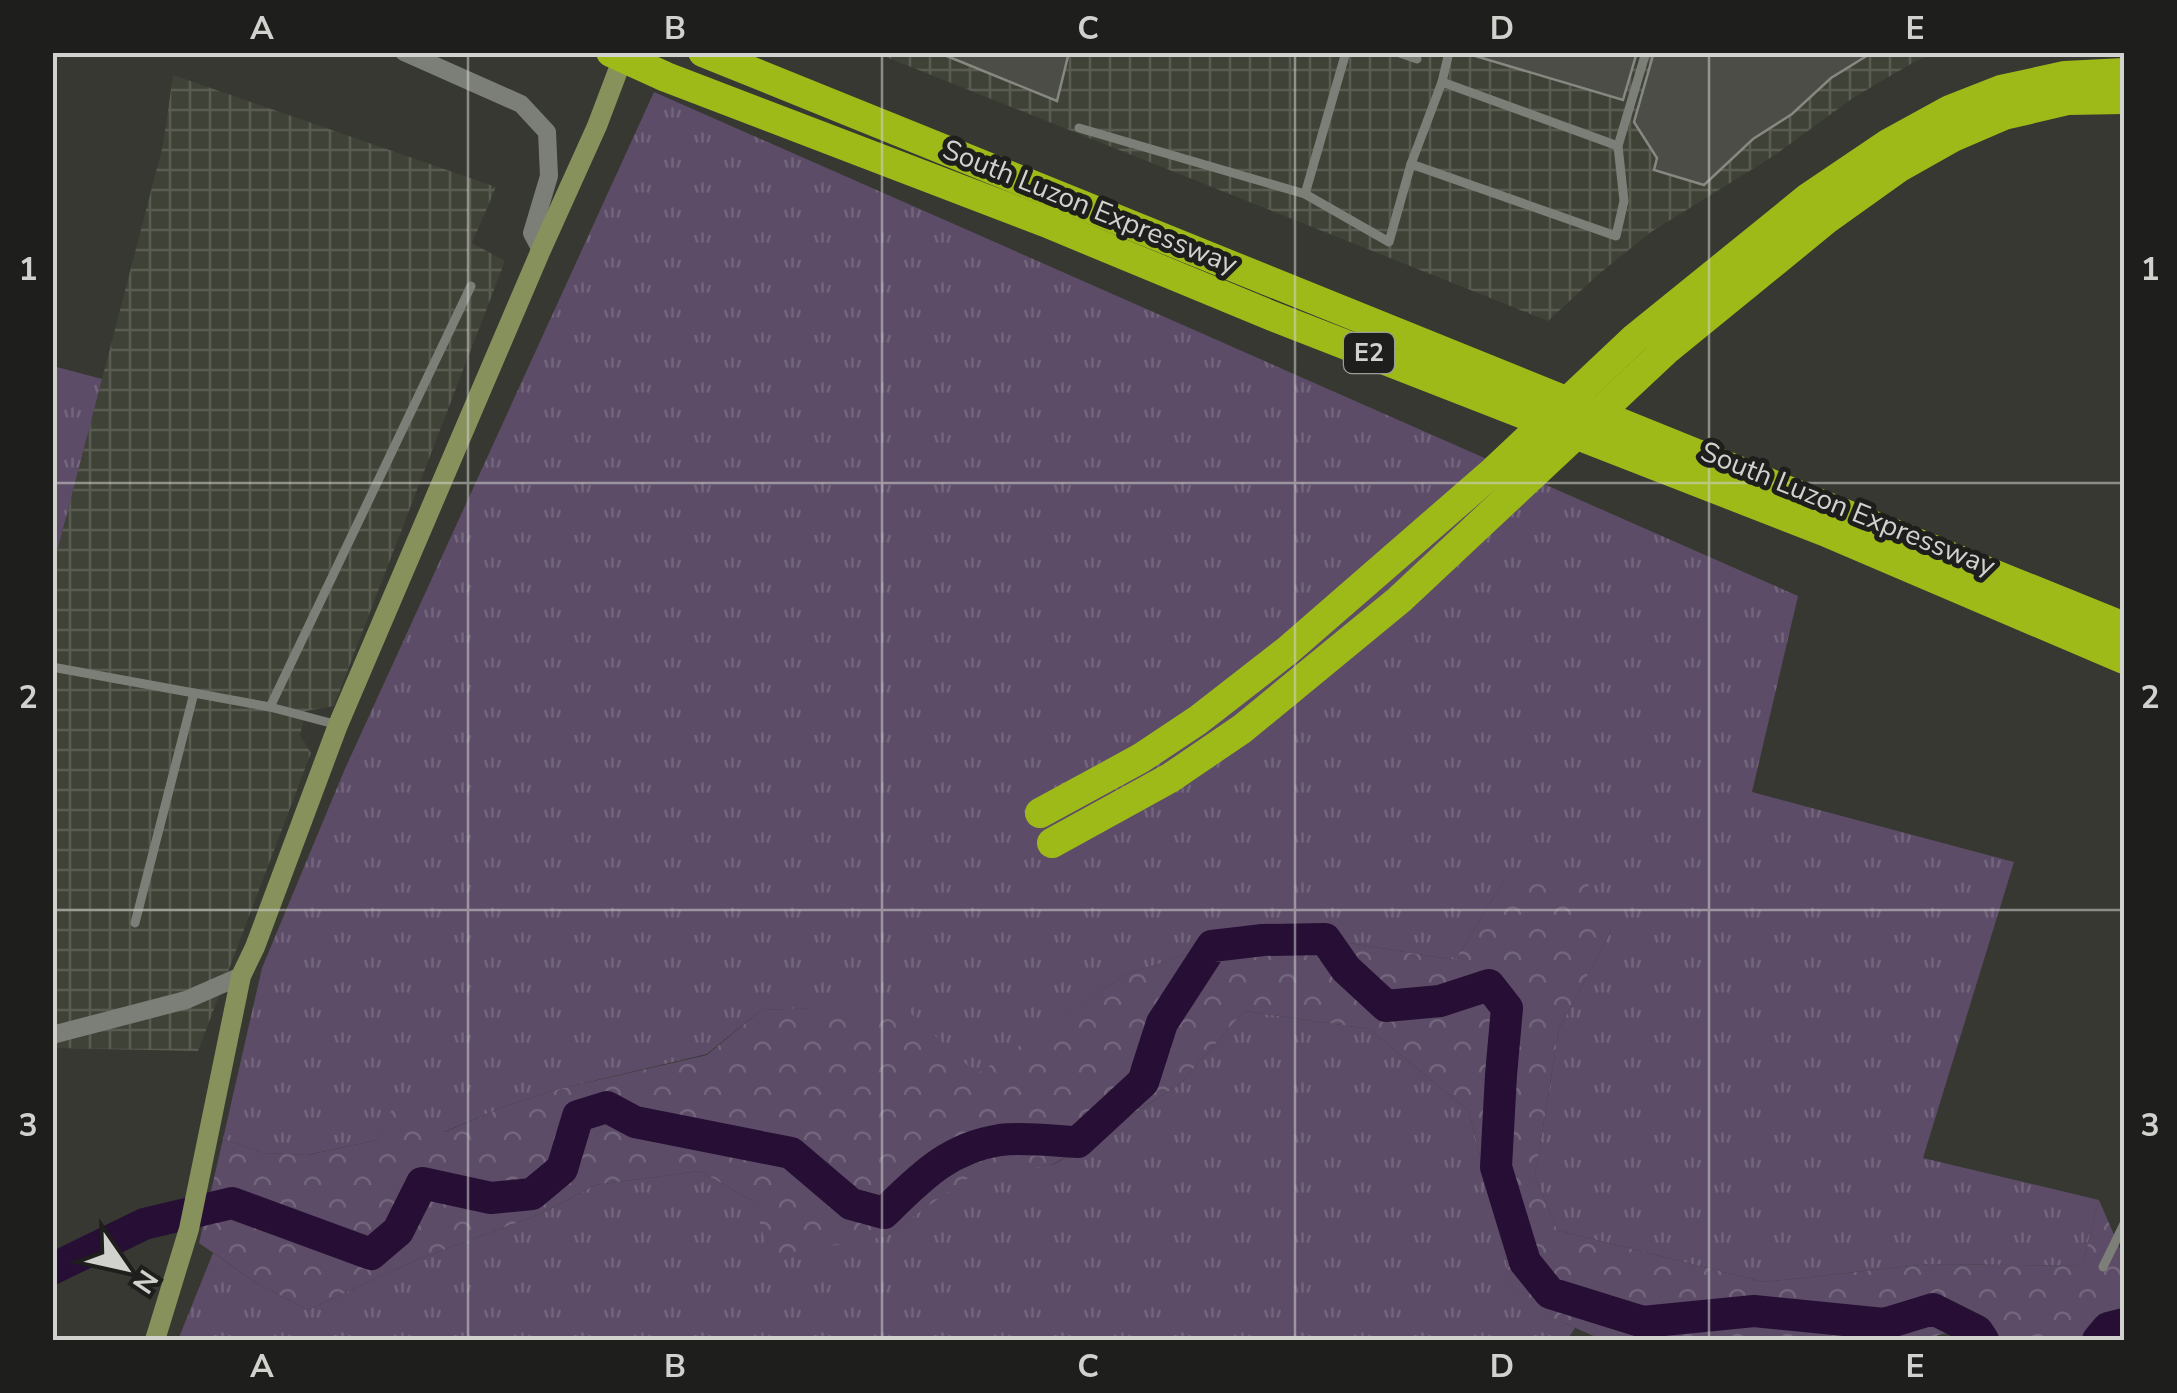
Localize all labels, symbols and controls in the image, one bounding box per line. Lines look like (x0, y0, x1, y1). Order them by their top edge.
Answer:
text: A (250, 7, 274, 50)
text: B (664, 7, 686, 50)
text: C (1077, 7, 1099, 50)
text: D (1490, 7, 1514, 50)
text: E (1905, 7, 1925, 50)
street label: South Luzon Expressway (937, 130, 1243, 284)
text: 1 (18, 248, 38, 291)
text: 1 (2140, 248, 2160, 291)
road number: E2 (1344, 333, 1394, 373)
street label: South Luzon Expressway (1695, 432, 2001, 586)
text: 2 (18, 676, 38, 719)
text: 2 (2140, 676, 2160, 719)
text: 3 (18, 1104, 38, 1147)
text: 3 (2140, 1104, 2160, 1147)
north arrow (75, 1218, 175, 1318)
text: N (123, 1262, 167, 1301)
text: A (250, 1345, 274, 1388)
text: B (664, 1345, 686, 1388)
text: C (1077, 1345, 1099, 1388)
text: D (1490, 1345, 1514, 1388)
text: E (1905, 1345, 1925, 1388)

